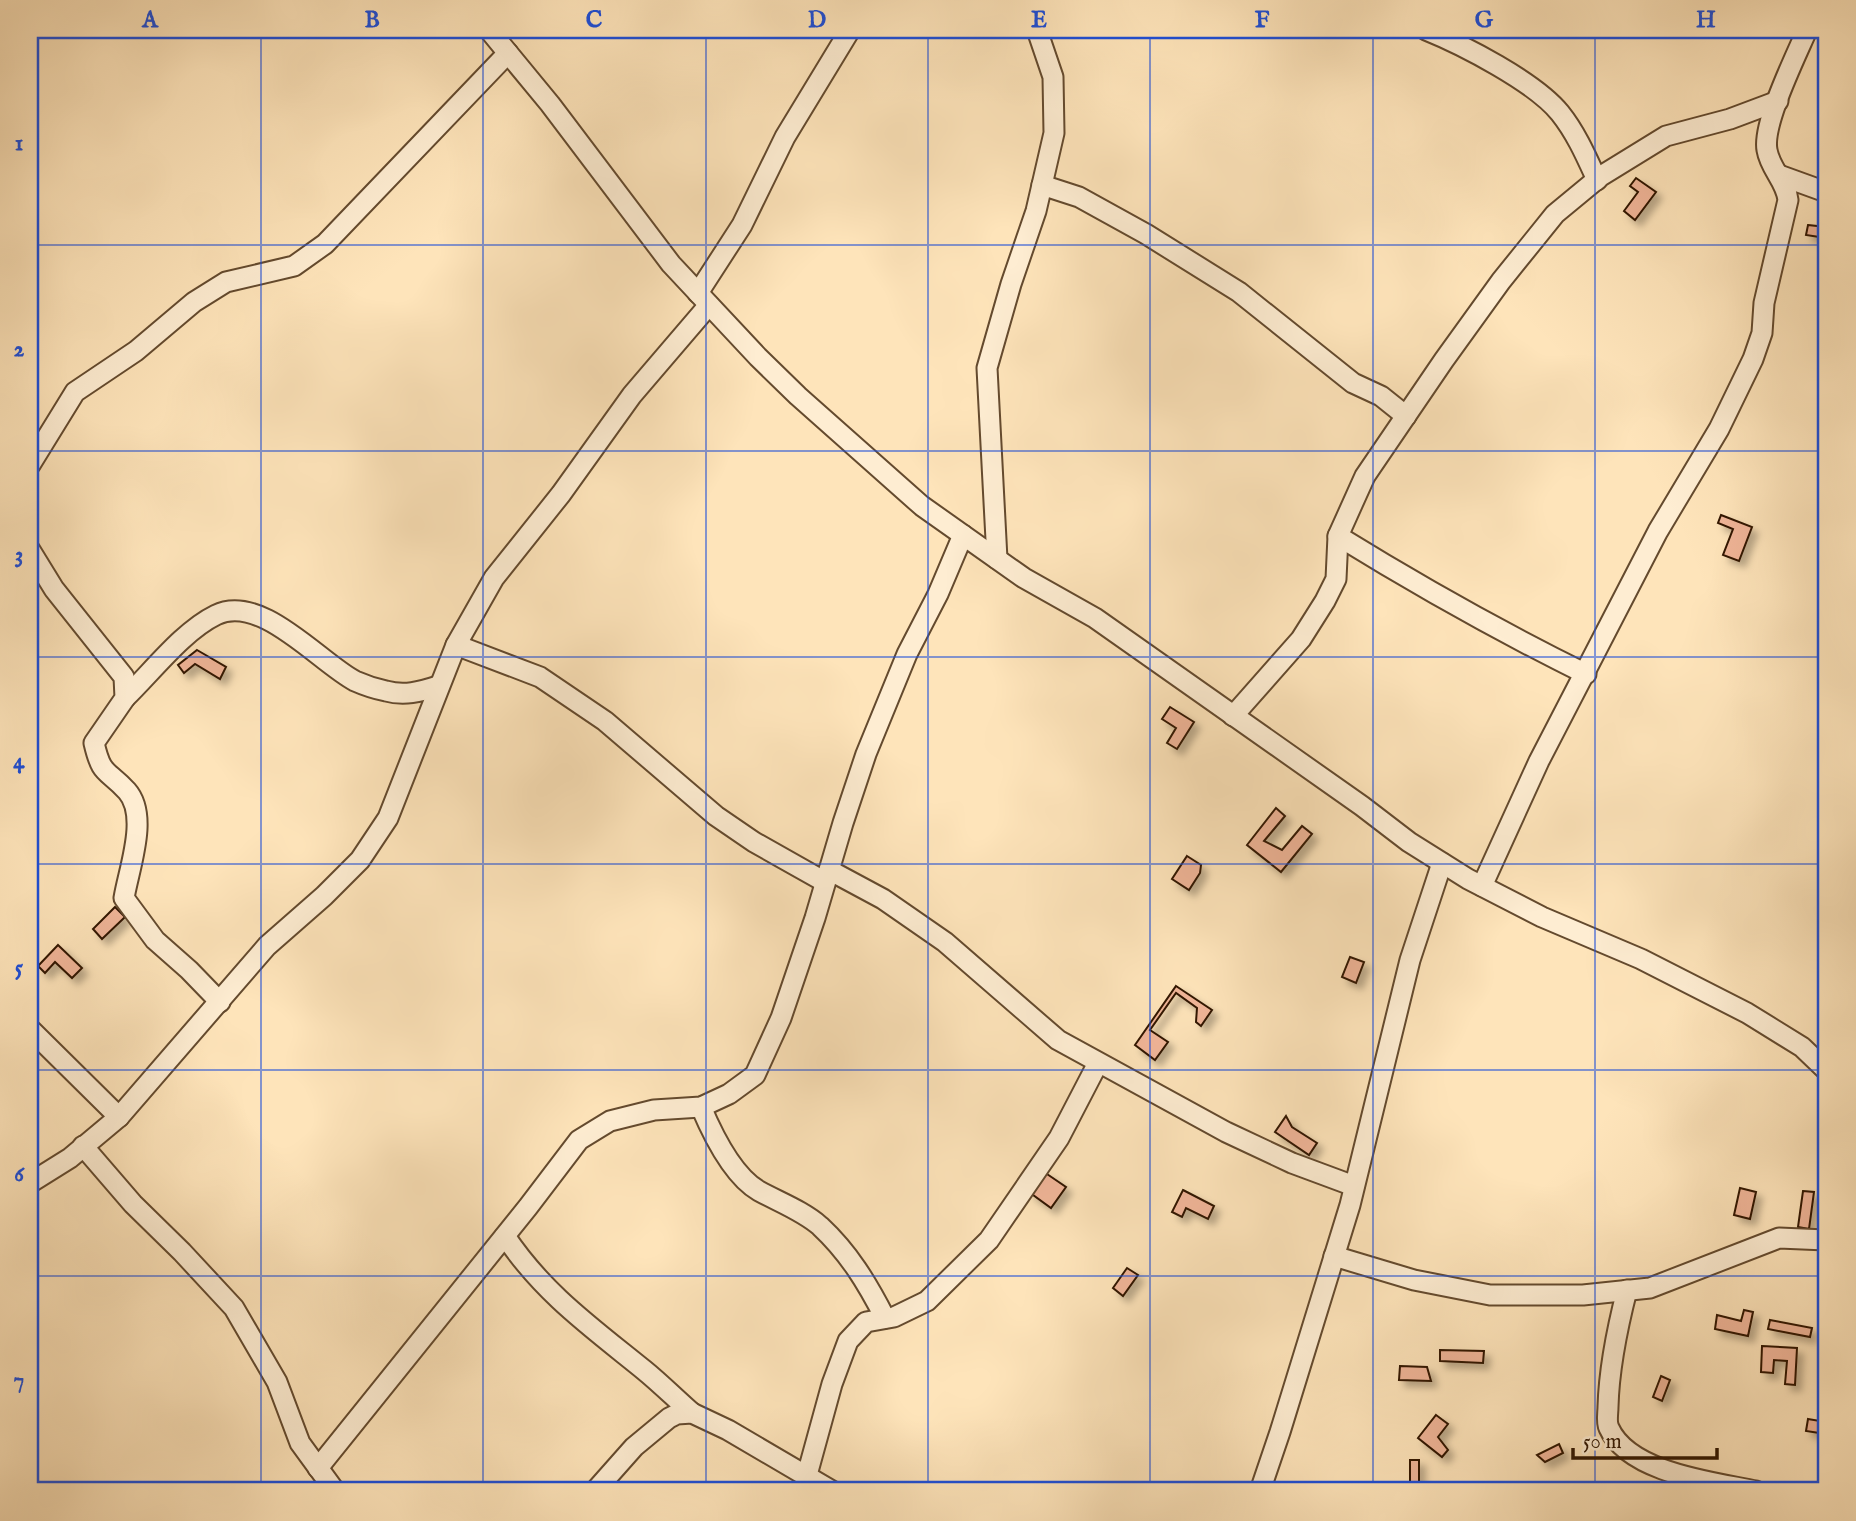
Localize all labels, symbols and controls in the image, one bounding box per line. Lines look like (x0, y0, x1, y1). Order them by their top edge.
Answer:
text: A (141, 6, 159, 35)
text: B (364, 6, 380, 35)
text: C (586, 6, 603, 35)
text: D (808, 6, 826, 35)
text: E (1031, 6, 1047, 35)
text: F (1255, 6, 1270, 35)
text: G (1475, 6, 1494, 35)
text: H (1696, 6, 1716, 35)
text: 1 (15, 129, 23, 158)
text: 2 (14, 335, 25, 364)
text: 3 (15, 541, 23, 570)
text: 4 (13, 747, 25, 776)
text: 5 (15, 954, 24, 983)
text: 6 (14, 1160, 25, 1189)
text: 7 (14, 1366, 24, 1395)
scale bar (1573, 1416, 1716, 1460)
text: 50 m (1583, 1429, 1622, 1456)

